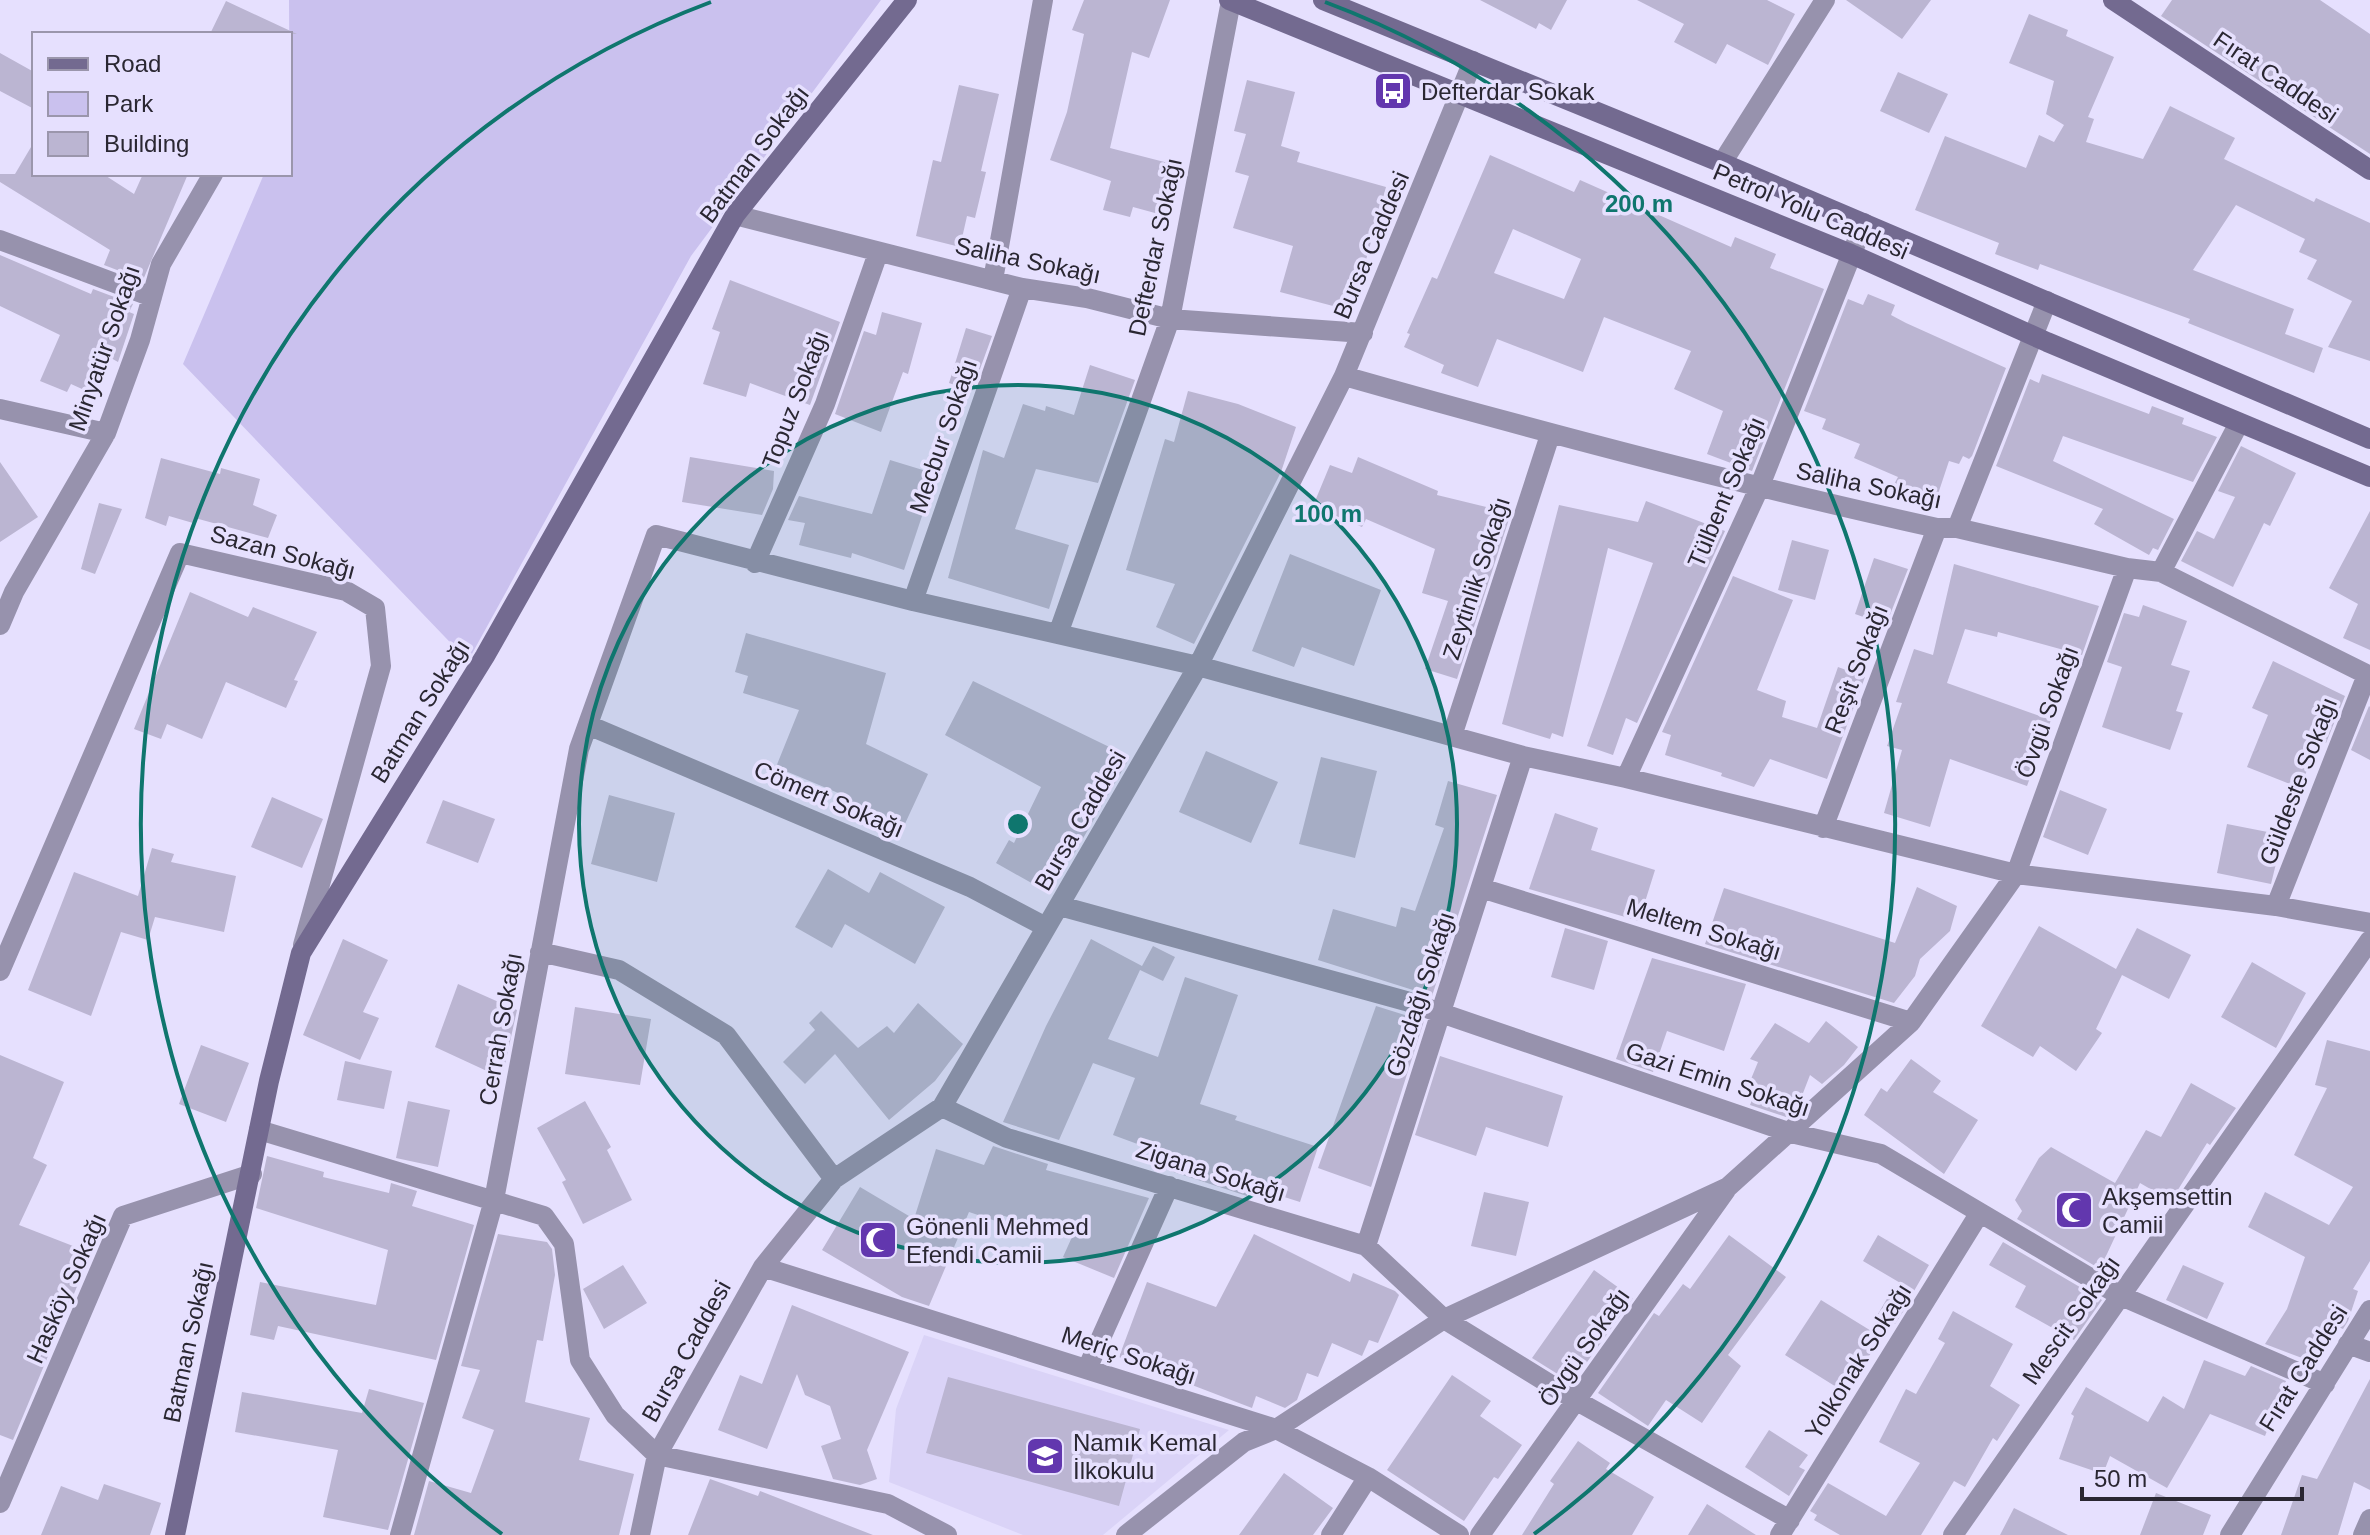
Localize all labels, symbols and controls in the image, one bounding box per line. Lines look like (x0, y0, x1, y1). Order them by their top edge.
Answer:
street label: Fırat Caddesi (2209, 26, 2343, 128)
legend (32, 32, 292, 176)
text: Road (104, 50, 161, 77)
bus stop icon: Defterdar Sokak (1372, 70, 1414, 112)
place label: Defterdar Sokak (1421, 78, 1595, 105)
street label: Batman Sokağı (694, 80, 814, 228)
text: Park (104, 90, 154, 117)
text: Building (104, 130, 189, 157)
street label: Defterdar Sokağı (1123, 155, 1187, 339)
street label: Petrol Yolu Caddesi (1709, 158, 1913, 264)
street label: Bursa Caddesi (1328, 167, 1414, 323)
text: 200 m (1605, 190, 1673, 217)
street label: Saliha Sokağı (953, 231, 1103, 289)
street label: Minyatür Sokağı (63, 262, 145, 434)
street label: Topuz Sokağı (756, 326, 834, 472)
street label: Mecbur Sokağı (904, 355, 982, 517)
street label: Tülbent Sokağı (1682, 412, 1770, 572)
street label: Saliha Sokağı (1794, 456, 1944, 514)
street label: Zeytinlik Sokağı (1437, 493, 1515, 663)
text: 100 m (1294, 500, 1362, 527)
street label: Sazan Sokağı (207, 520, 359, 584)
street label: Reşit Sokağı (1819, 601, 1893, 737)
street label: Batman Sokağı (365, 634, 475, 788)
street label: Övgü Sokağı (2011, 642, 2083, 782)
street label: Güldeste Sokağı (2254, 693, 2342, 869)
street label: Bursa Caddesi (1029, 745, 1131, 895)
street label: Cömert Sokağı (750, 755, 908, 843)
centre of rings (1004, 810, 1032, 838)
street label: Meltem Sokağı (1624, 893, 1784, 965)
street label: Gözdağı Sokağı (1381, 908, 1459, 1080)
street label: Cerrah Sokağı (473, 950, 527, 1108)
street label: Gazi Emin Sokağı (1622, 1036, 1814, 1122)
street label: Zigana Sokağı (1133, 1135, 1289, 1207)
place label: Akşemsettin Camii (2102, 1183, 2233, 1238)
mosque icon: Akşemsettin Camii (2053, 1189, 2095, 1231)
street label: Hasköy Sokağı (21, 1209, 111, 1367)
place label: Gönenli Mehmed Efendi Camii (906, 1213, 1089, 1268)
mosque icon: Gönenli Mehmed Efendi Camii (857, 1219, 899, 1261)
street label: Mescit Sokağı (2017, 1251, 2125, 1389)
street label: Batman Sokağı (158, 1259, 218, 1425)
street label: Bursa Caddesi (636, 1276, 736, 1426)
street label: Yolkonak Sokağı (1799, 1278, 1917, 1444)
street label: Övgü Sokağı (1533, 1282, 1635, 1412)
street label: Fırat Caddesi (2253, 1300, 2353, 1436)
street label: Meriç Sokağı (1058, 1321, 1200, 1389)
place label: Namık Kemal İlkokulu (1073, 1429, 1217, 1484)
school or university icon: Namık Kemal İlkokulu (1024, 1435, 1066, 1477)
scale bar (2082, 1451, 2302, 1501)
text: 50 m (2094, 1465, 2147, 1492)

